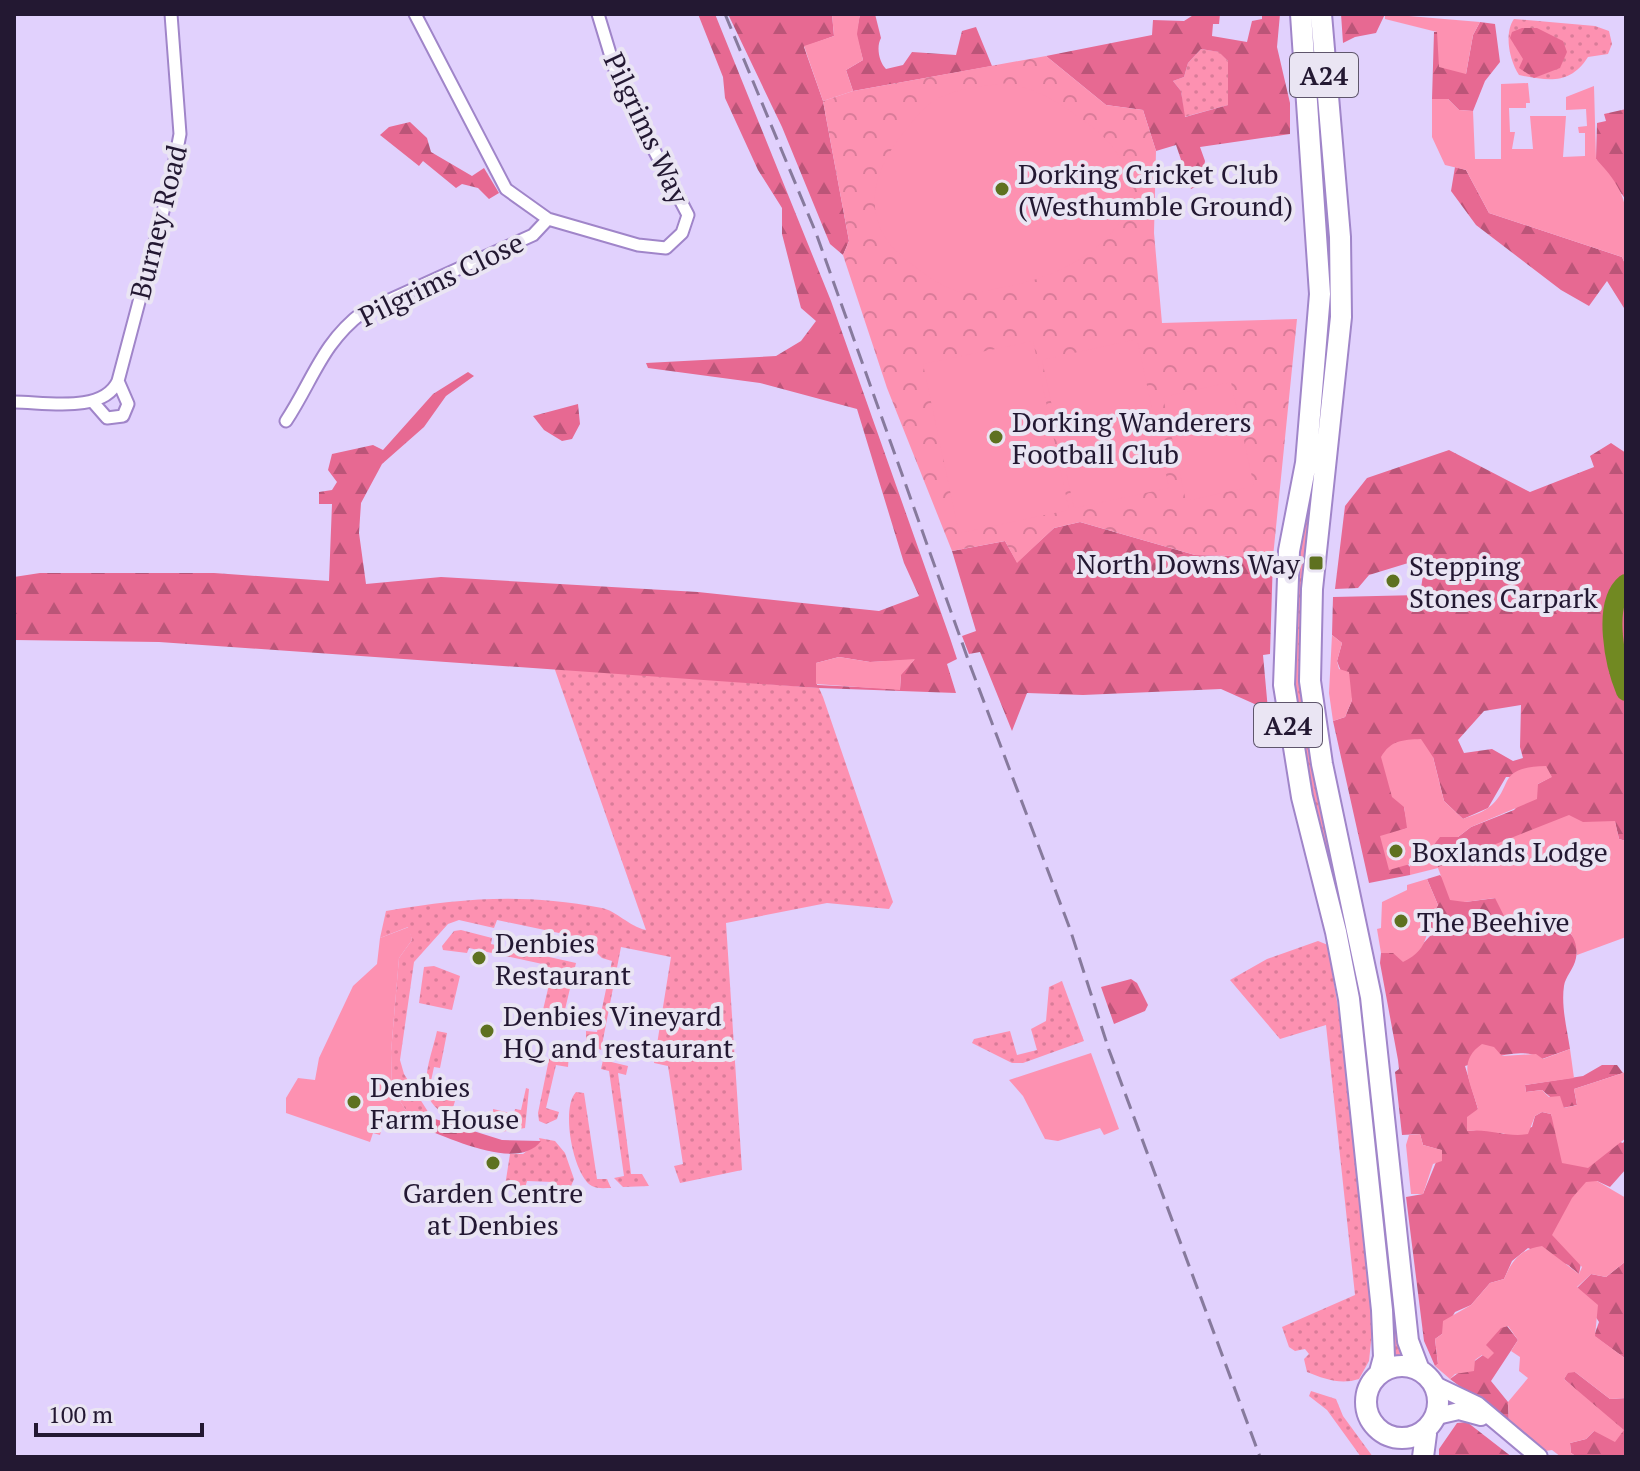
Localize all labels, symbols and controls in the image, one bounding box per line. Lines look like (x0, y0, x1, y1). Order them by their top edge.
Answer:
street label: Pilgrims Way (596, 46, 699, 211)
road number: A24 (1290, 53, 1358, 97)
street label: Burney Road (121, 141, 195, 303)
place label: Dorking Cricket Club (Westhumble Ground) (1018, 155, 1293, 224)
marker: Dorking Cricket Club (Westhumble Ground) (993, 180, 1011, 198)
street label: Pilgrims Close (353, 223, 529, 335)
place label: Dorking Wanderers Football Club (1012, 403, 1252, 472)
marker: Dorking Wanderers Football Club (987, 428, 1005, 446)
place label: North Downs Way (1076, 545, 1301, 582)
place label: Stepping Stones Carpark (1409, 547, 1598, 616)
marker: North Downs Way (1307, 554, 1325, 572)
marker: Stepping Stones Carpark (1384, 572, 1402, 590)
road number: A24 (1254, 703, 1322, 747)
place label: Boxlands Lodge (1412, 833, 1608, 870)
marker: Boxlands Lodge (1387, 842, 1405, 860)
place label: The Beehive (1417, 903, 1570, 940)
marker: The Beehive (1392, 912, 1410, 930)
place label: Denbies Restaurant (495, 924, 632, 993)
marker: Denbies Restaurant (470, 949, 488, 967)
place label: Denbies Vineyard HQ and restaurant (503, 997, 734, 1066)
marker: Denbies Vineyard HQ and restaurant (478, 1022, 496, 1040)
place label: Denbies Farm House (370, 1068, 519, 1137)
marker: Denbies Farm House (345, 1093, 363, 1111)
marker: Garden Centre at Denbies (484, 1154, 502, 1172)
place label: Garden Centre at Denbies (403, 1174, 583, 1243)
scale bar (36, 1387, 202, 1437)
text: 100 m (48, 1398, 113, 1430)

